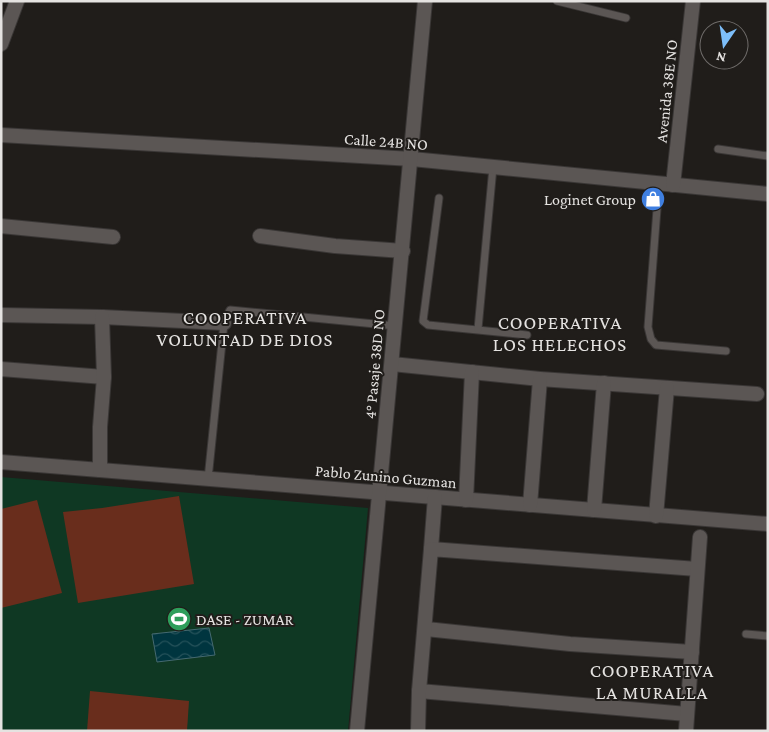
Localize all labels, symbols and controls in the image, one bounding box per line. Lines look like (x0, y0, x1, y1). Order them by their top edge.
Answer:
north arrow (699, 20, 749, 70)
street label: Avenida 38E NO (653, 39, 680, 144)
text: N (714, 49, 728, 67)
street label: Calle 24B NO (343, 130, 428, 153)
shop icon: Loginet Group (640, 186, 666, 212)
place label: Loginet Group (544, 191, 636, 209)
district label: COOPERATIVA VOLUNTAD DE DIOS (157, 307, 333, 350)
street label: 4° Pasaje 38D NO (361, 308, 389, 420)
district label: COOPERATIVA LOS HELECHOS (493, 312, 627, 355)
street label: Pablo Zunino Guzman (315, 462, 458, 491)
sports icon: DASE - ZUMAR (166, 606, 192, 632)
place label: DASE - ZUMAR (196, 611, 294, 628)
district label: COOPERATIVA LA MURALLA (590, 660, 714, 703)

